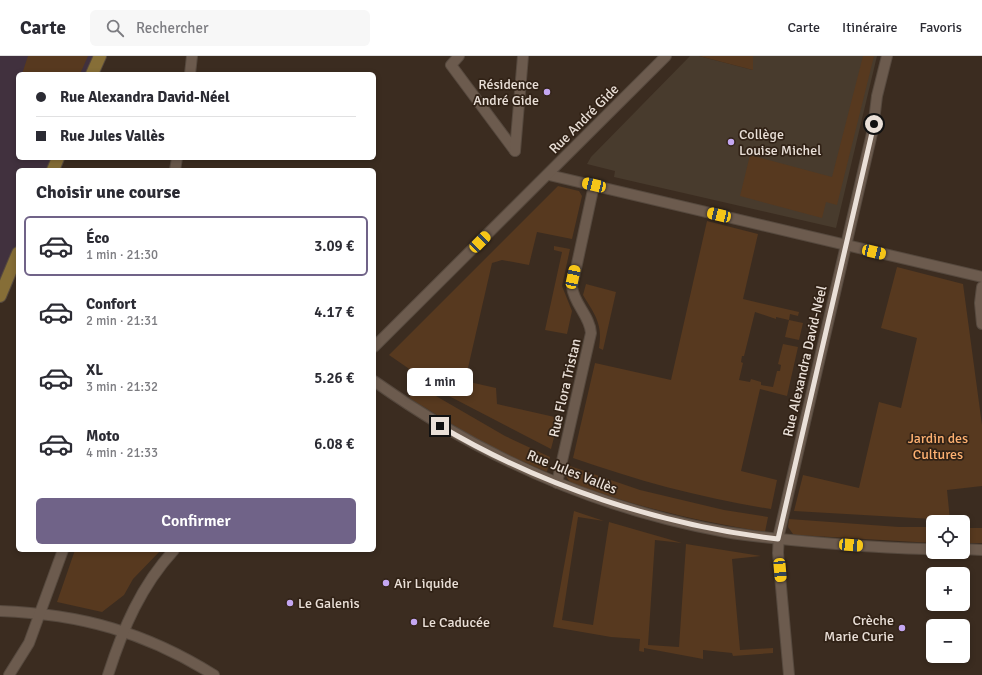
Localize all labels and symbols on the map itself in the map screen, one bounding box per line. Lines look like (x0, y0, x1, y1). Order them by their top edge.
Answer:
place label: Résidence André Gide (473, 76, 539, 109)
street label: Rue André Gide (546, 81, 622, 157)
marker: Résidence André Gide (542, 87, 552, 97)
route start (865, 115, 883, 133)
place label: Collège Louise Michel (739, 126, 821, 159)
marker: Collège Louise Michel (726, 137, 736, 147)
car (581, 176, 607, 194)
car (706, 206, 732, 224)
car (467, 229, 493, 255)
car (861, 243, 887, 261)
car (565, 264, 581, 290)
street label: Rue Alexandra David-Néel (779, 284, 831, 438)
street label: Rue Flora Tristan (545, 337, 585, 439)
callout: 1 min (407, 368, 473, 396)
route end (431, 417, 449, 435)
park label: Jardin des Cultures (908, 430, 968, 463)
street label: Rue Jules Vallès (524, 446, 620, 498)
car (839, 538, 863, 552)
car (773, 558, 787, 582)
place label: Air Liquide (394, 575, 459, 592)
marker: Air Liquide (381, 578, 391, 588)
place label: Le Galenis (298, 595, 360, 612)
marker: Le Galenis (285, 598, 295, 608)
place label: Crèche Marie Curie (824, 612, 894, 645)
place label: Le Caducée (422, 614, 490, 631)
marker: Le Caducée (409, 617, 419, 627)
marker: Crèche Marie Curie (897, 623, 907, 633)

